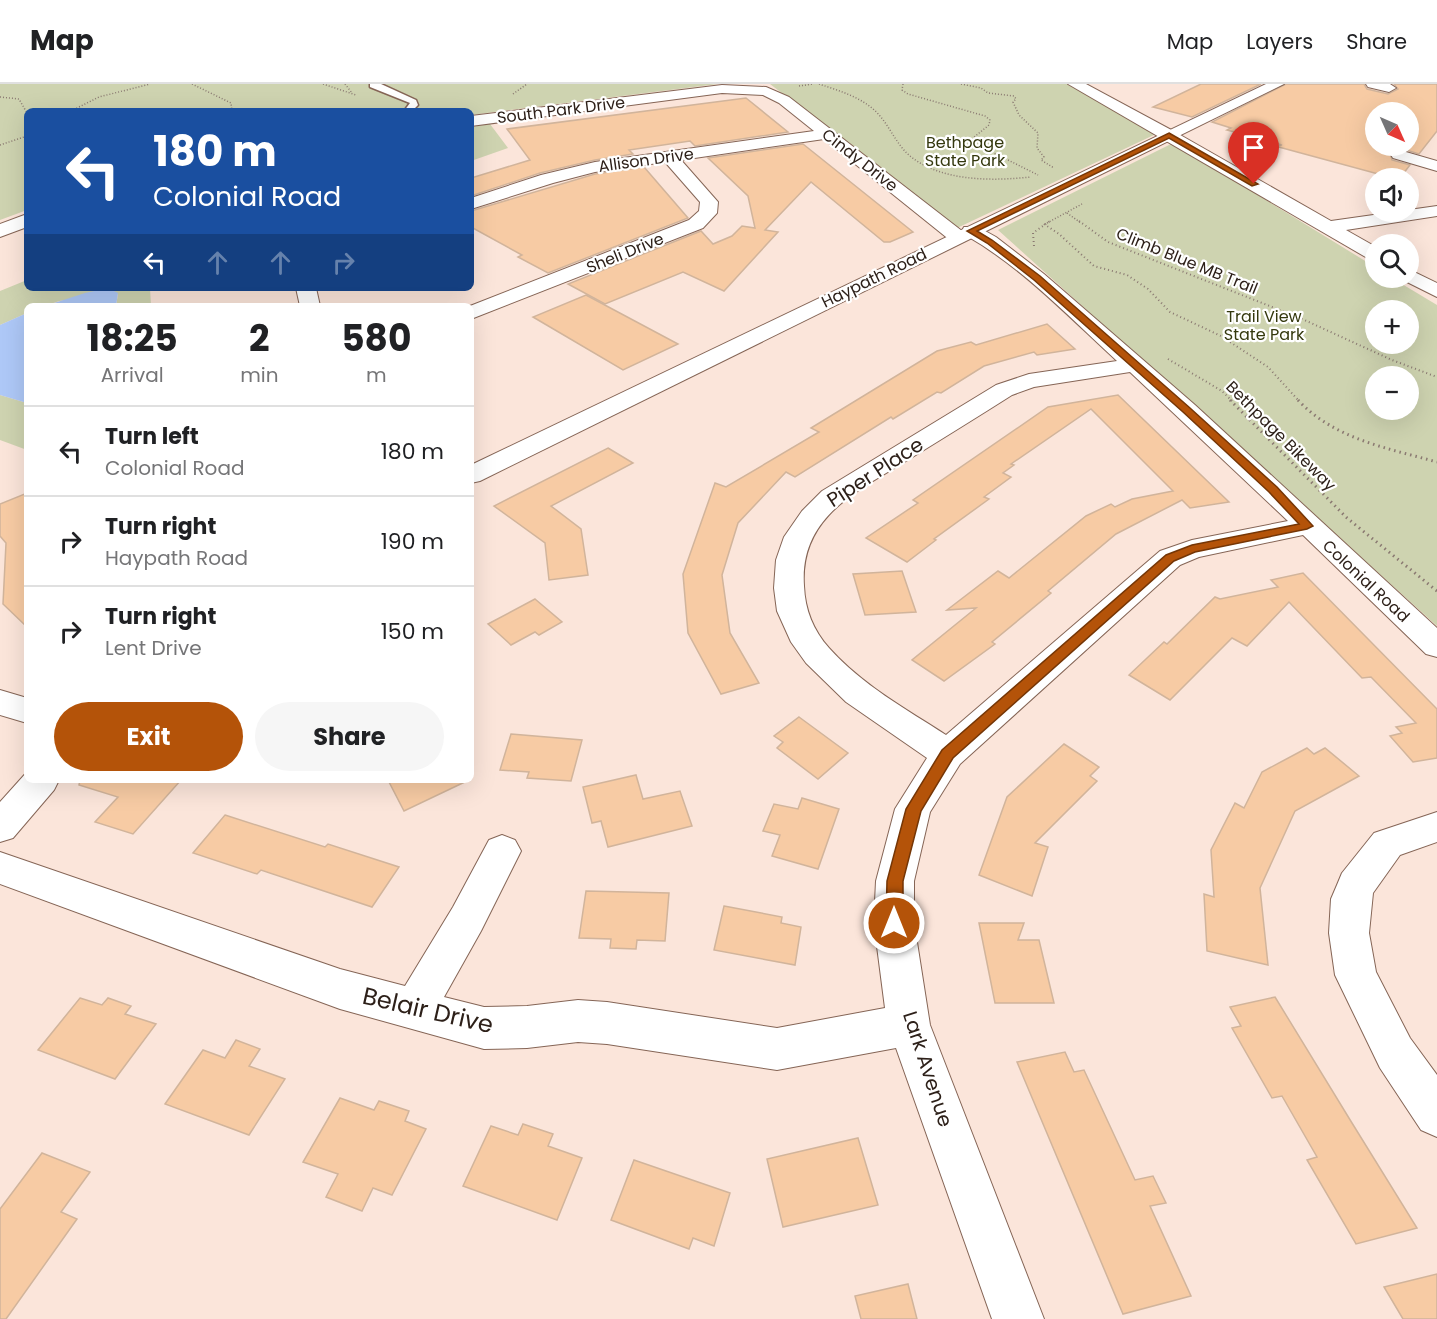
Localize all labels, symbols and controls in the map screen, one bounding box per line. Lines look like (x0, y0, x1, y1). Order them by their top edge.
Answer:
text: Map (30, 21, 94, 60)
text: Map (1167, 27, 1213, 56)
text: Layers (1246, 27, 1313, 56)
text: Share (1346, 27, 1407, 56)
street label: South Park Drive (496, 91, 626, 129)
north arrow (1365, 102, 1419, 156)
map controls (1365, 102, 1419, 420)
text: 180 m (153, 122, 277, 181)
pin (1228, 122, 1279, 184)
street label: Cindy Drive (817, 123, 903, 197)
park label: Bethpage State Park (925, 131, 1006, 172)
icon: arrive (1237, 131, 1270, 164)
icon: left (54, 132, 132, 210)
street label: Allison Drive (597, 142, 695, 178)
button: sound (1365, 168, 1419, 222)
text: Colonial Road (153, 178, 341, 215)
street label: Climb Blue MB Trail (1113, 222, 1261, 300)
street label: Sheli Drive (583, 227, 667, 279)
button: search (1365, 234, 1419, 288)
street label: Haypath Road (818, 243, 930, 313)
icon: left (138, 246, 171, 279)
icon: ahead (201, 246, 234, 279)
icon: ahead (264, 246, 297, 279)
icon: right (327, 246, 360, 279)
button: + (1365, 300, 1419, 354)
park label: Trail View State Park (1224, 305, 1305, 346)
text: 18:25 (87, 313, 178, 364)
text: 2 (249, 313, 270, 364)
text: 580 (341, 313, 411, 364)
text: Arrival (101, 361, 164, 389)
text: min (240, 361, 279, 389)
text: m (366, 361, 387, 389)
button: − (1365, 366, 1419, 420)
street label: Bethpage Bikeway (1221, 376, 1341, 496)
text: Turn left (105, 421, 199, 452)
street label: Piper Place (821, 430, 929, 514)
icon: left (54, 435, 87, 468)
text: 180 m (381, 436, 444, 467)
text: Colonial Road (105, 454, 244, 482)
text: Turn right (105, 511, 216, 542)
icon: right (54, 525, 87, 558)
text: 190 m (381, 526, 444, 557)
street label: Colonial Road (1317, 535, 1415, 627)
text: Haypath Road (105, 544, 248, 572)
text: Turn right (105, 601, 216, 632)
icon: right (54, 615, 87, 648)
text: 150 m (381, 616, 444, 647)
text: Lent Drive (105, 634, 202, 662)
button: Exit (54, 702, 243, 771)
button: Share (255, 702, 444, 771)
position arrow (862, 891, 926, 955)
street label: Belair Drive (359, 979, 497, 1041)
street label: Lark Avenue (896, 1007, 960, 1131)

